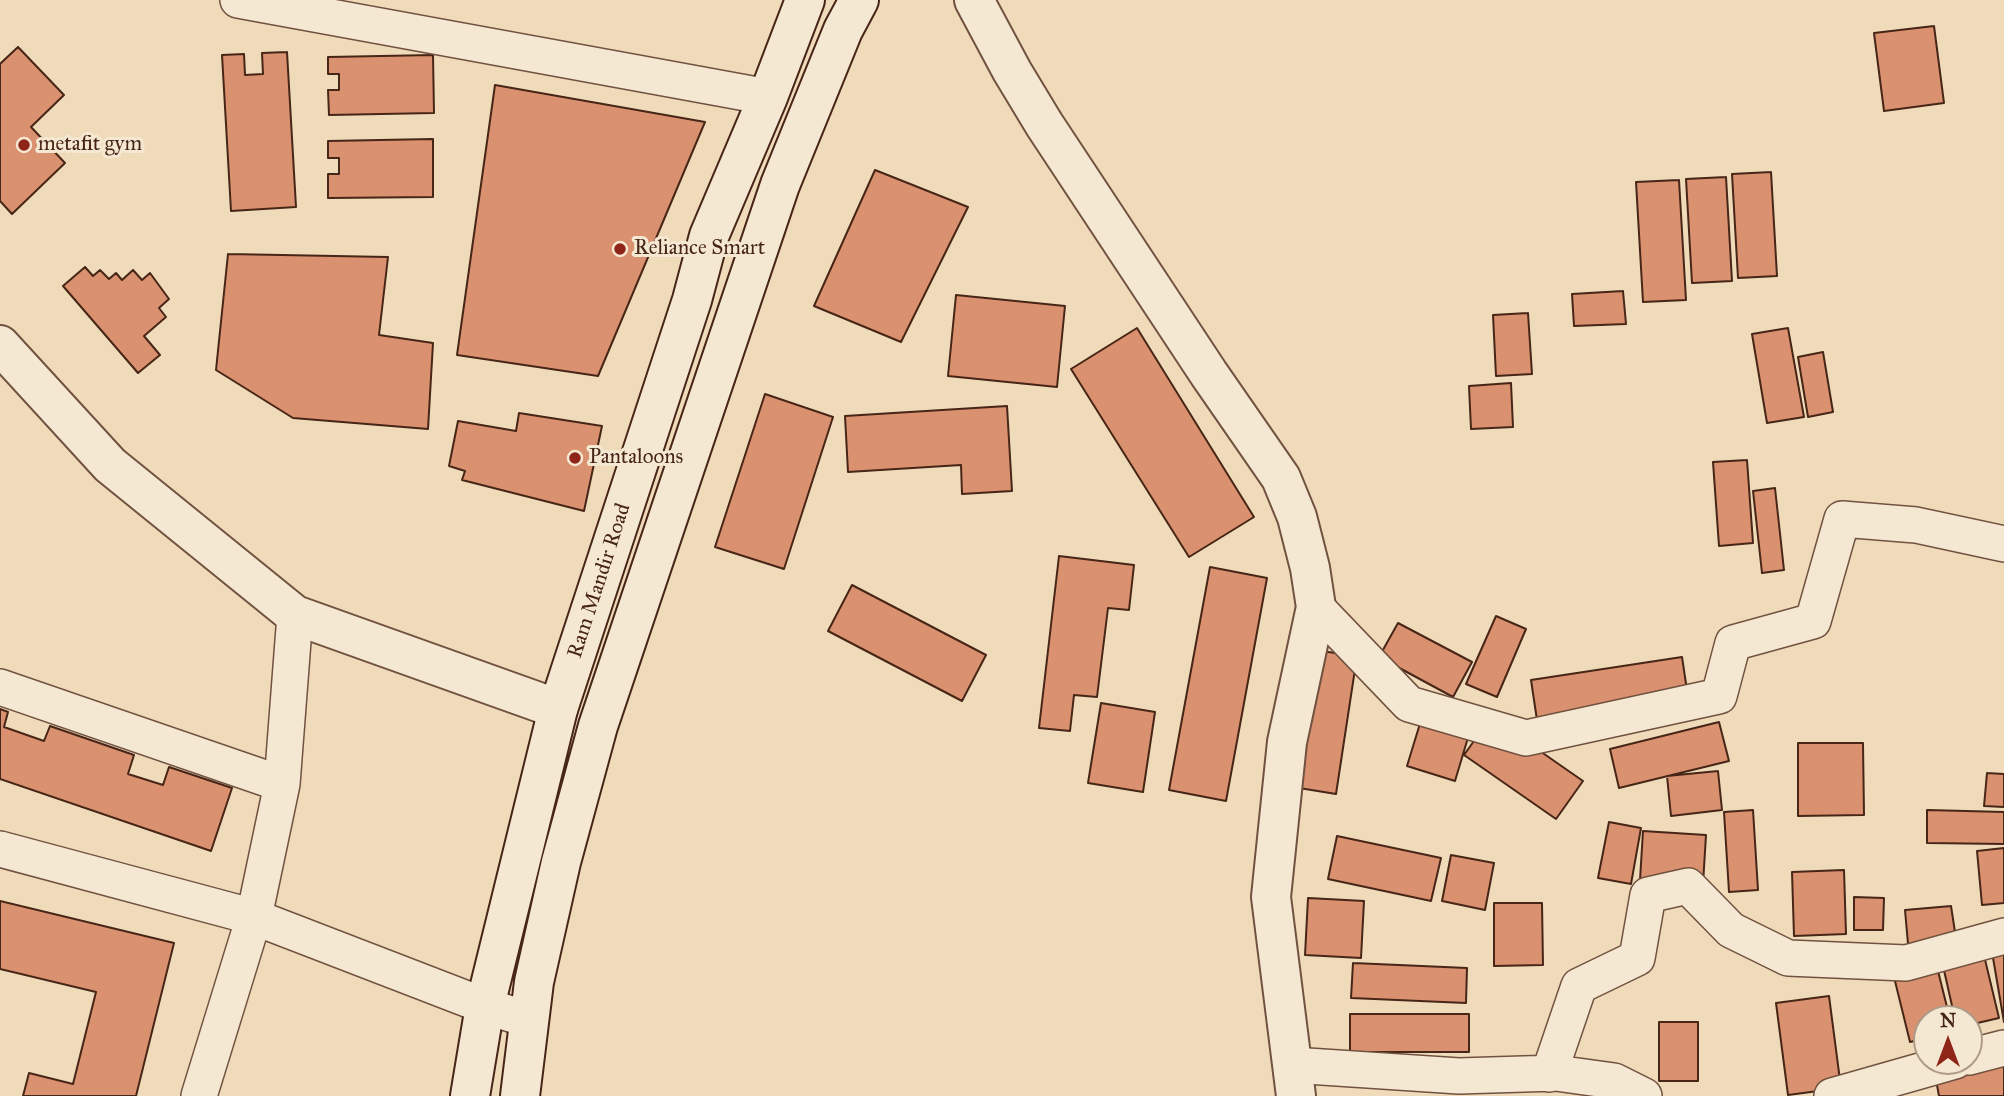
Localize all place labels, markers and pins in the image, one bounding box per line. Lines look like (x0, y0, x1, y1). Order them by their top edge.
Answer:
place label: metafit gym (38, 132, 142, 158)
marker: metafit gym (16, 137, 32, 153)
place label: Reliance Smart (634, 236, 765, 262)
marker: Reliance Smart (612, 241, 628, 257)
place label: Pantaloons (589, 445, 683, 471)
marker: Pantaloons (567, 450, 583, 466)

